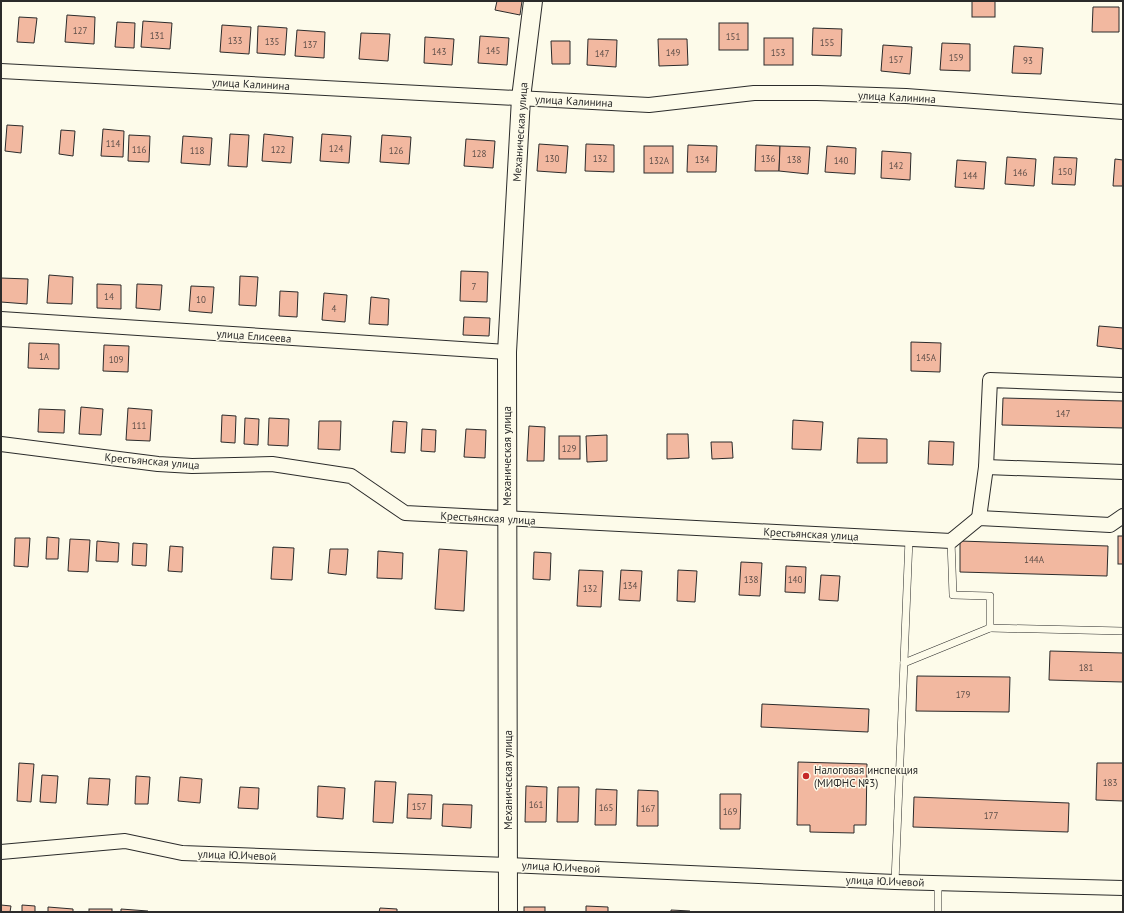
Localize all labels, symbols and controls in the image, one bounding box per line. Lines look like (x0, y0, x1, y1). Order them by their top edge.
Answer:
house number: 127 (73, 25, 87, 36)
house number: 131 (150, 30, 164, 41)
house number: 151 (726, 31, 740, 42)
house number: 133 (228, 35, 242, 46)
house number: 135 (265, 36, 279, 47)
house number: 155 (820, 37, 834, 48)
house number: 137 (303, 39, 317, 50)
house number: 145 (486, 45, 500, 56)
house number: 143 (432, 46, 446, 57)
house number: 149 (666, 47, 680, 58)
house number: 153 (771, 47, 785, 58)
house number: 147 (595, 48, 609, 59)
house number: 159 (949, 52, 963, 63)
house number: 157 (889, 54, 903, 65)
house number: 93 (1023, 55, 1033, 66)
street label: улица Калинина (212, 75, 290, 93)
street label: Механическая улица (510, 82, 530, 182)
street label: улица Калинина (858, 88, 936, 106)
street label: улица Калинина (535, 92, 613, 110)
house number: 114 (106, 138, 120, 149)
house number: 124 (329, 143, 343, 154)
house number: 116 (132, 144, 146, 155)
house number: 122 (271, 144, 285, 155)
house number: 118 (190, 145, 204, 156)
house number: 126 (389, 145, 403, 156)
house number: 128 (472, 148, 486, 159)
house number: 130 (545, 153, 559, 164)
house number: 132 (593, 153, 607, 164)
house number: 136 (761, 153, 775, 164)
house number: 134 (695, 154, 709, 165)
house number: 138 (787, 154, 801, 165)
house number: 132А (649, 155, 670, 166)
house number: 140 (834, 155, 848, 166)
house number: 142 (889, 160, 903, 171)
house number: 150 (1058, 166, 1072, 177)
house number: 146 (1013, 167, 1027, 178)
house number: 144 (963, 170, 977, 181)
house number: 7 (472, 281, 477, 292)
house number: 14 (104, 291, 114, 302)
house number: 10 (196, 294, 206, 305)
house number: 4 (332, 303, 337, 314)
street label: улица Елисеева (216, 326, 292, 346)
house number: 1А (39, 351, 50, 362)
house number: 145А (916, 352, 937, 363)
house number: 109 (109, 354, 123, 365)
street label: Механическая улица (500, 406, 514, 506)
house number: 147 (1056, 408, 1070, 419)
house number: 111 (132, 420, 146, 431)
house number: 129 (562, 443, 576, 454)
street label: Крестьянская улица (104, 450, 200, 472)
street label: Крестьянская улица (440, 509, 536, 527)
street label: Крестьянская улица (763, 525, 859, 543)
house number: 144А (1024, 554, 1045, 565)
house number: 138 (744, 574, 758, 585)
house number: 140 (788, 574, 802, 585)
house number: 134 (623, 580, 637, 591)
house number: 132 (583, 583, 597, 594)
house number: 181 (1079, 662, 1093, 673)
house number: 179 (956, 689, 970, 700)
street label: Механическая улица (501, 730, 515, 830)
place label: Налоговая инспекция (МИФНС №3) (814, 763, 918, 790)
marker: Налоговая инспекция (МИФНС №3) (801, 771, 811, 781)
house number: 183 (1103, 777, 1117, 788)
house number: 161 (529, 799, 543, 810)
house number: 157 (412, 801, 426, 812)
house number: 165 (599, 802, 613, 813)
house number: 167 (641, 803, 655, 814)
house number: 169 (723, 806, 737, 817)
house number: 177 (984, 810, 998, 821)
street label: улица Ю.Ичевой (197, 847, 277, 863)
street label: улица Ю.Ичевой (521, 858, 601, 876)
street label: улица Ю.Ичевой (845, 873, 925, 889)

